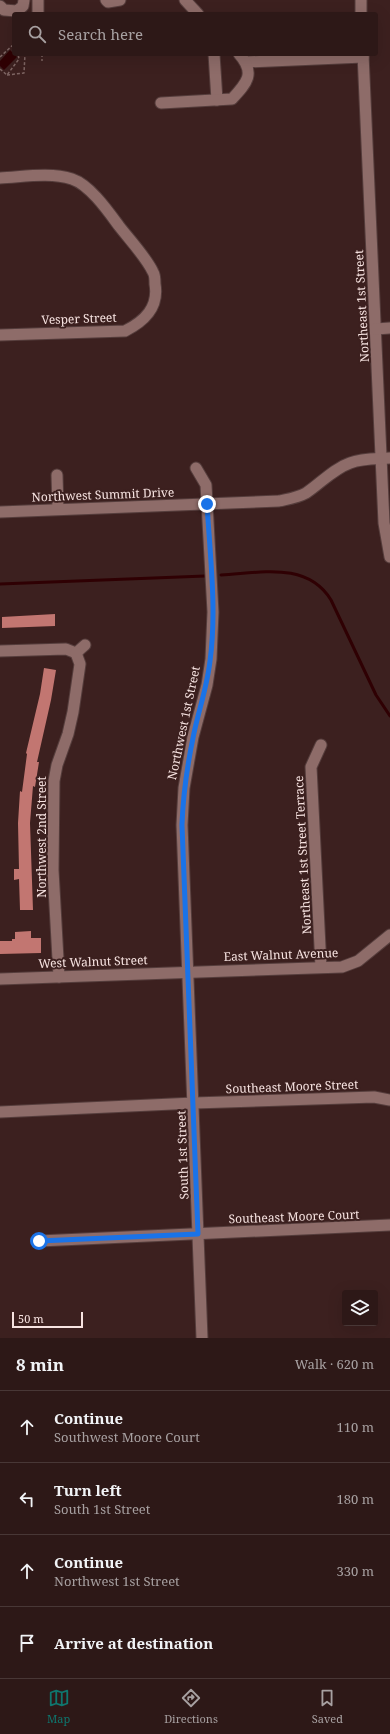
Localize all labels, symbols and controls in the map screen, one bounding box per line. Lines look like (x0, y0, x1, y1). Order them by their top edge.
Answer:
search box (12, 12, 378, 56)
icon: search (26, 23, 48, 45)
text: Search here (58, 24, 143, 44)
street label: Northeast 1st Street (350, 249, 373, 363)
street label: Vesper Street (41, 309, 117, 328)
street label: Northwest Summit Drive (31, 484, 175, 505)
route end (198, 495, 216, 513)
street label: Northwest 1st Street (163, 664, 204, 781)
street label: Northeast 1st Street Terrace (290, 775, 315, 935)
street label: Northwest 2nd Street (33, 776, 50, 898)
street label: East Walnut Avenue (223, 944, 339, 965)
street label: West Walnut Street (38, 951, 148, 972)
street label: Southeast Moore Street (225, 1076, 359, 1097)
street label: South 1st Street (172, 1110, 193, 1200)
street label: Southeast Moore Court (228, 1206, 360, 1227)
route start (30, 1232, 48, 1250)
map controls (342, 1290, 378, 1326)
button: layers (342, 1290, 378, 1326)
scale bar (12, 1310, 83, 1329)
text: 50 m (18, 1311, 44, 1326)
text: 8 min (16, 1353, 64, 1376)
text: Walk · 620 m (295, 1355, 374, 1373)
text: Continue (54, 1408, 123, 1428)
icon: ahead (16, 1416, 38, 1438)
text: 110 m (337, 1418, 374, 1436)
text: Southwest Moore Court (54, 1428, 200, 1446)
text: Turn left (54, 1480, 122, 1500)
icon: left (16, 1488, 38, 1510)
text: 180 m (337, 1490, 374, 1508)
text: South 1st Street (54, 1500, 150, 1518)
text: Continue (54, 1552, 123, 1572)
icon: ahead (16, 1560, 38, 1582)
text: 330 m (337, 1562, 374, 1580)
text: Northwest 1st Street (54, 1572, 180, 1590)
icon: arrive (16, 1632, 38, 1654)
text: Arrive at destination (54, 1633, 213, 1653)
tab: Map (47, 1687, 70, 1726)
tab: Directions (164, 1687, 218, 1726)
tab: Saved (312, 1687, 343, 1726)

